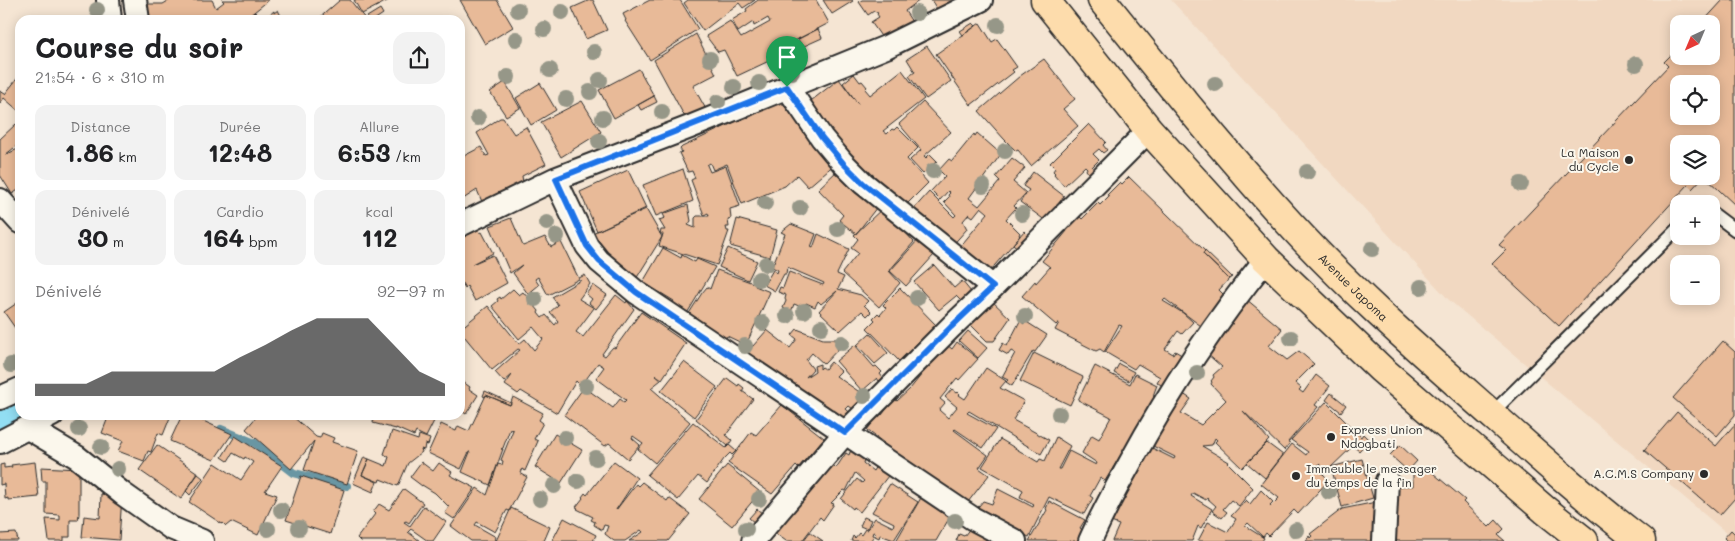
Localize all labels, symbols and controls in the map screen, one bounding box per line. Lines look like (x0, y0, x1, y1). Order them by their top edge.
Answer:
north arrow (1670, 15, 1720, 65)
map controls (1670, 15, 1720, 305)
text: Course du soir (35, 29, 243, 65)
button: share (393, 32, 445, 84)
pin (766, 36, 808, 87)
icon: arrive (773, 43, 801, 71)
text: 21:54 · 6 × 310 m (35, 66, 165, 87)
button: locate (1670, 75, 1720, 125)
text: Distance (71, 117, 131, 136)
text: Durée (219, 117, 261, 136)
text: Allure (359, 117, 399, 136)
button: layers (1670, 135, 1720, 185)
text: 1.86 (64, 136, 114, 168)
text: 12:48 (208, 136, 272, 168)
text: 6:53 (338, 136, 390, 168)
place label: La Maison du Cycle (1561, 144, 1619, 174)
text: km (114, 147, 137, 166)
text: /km (390, 147, 421, 166)
marker: La Maison du Cycle (1623, 154, 1635, 166)
button: + (1670, 195, 1720, 245)
text: Dénivelé (71, 202, 130, 221)
text: Cardio (216, 202, 264, 221)
text: kcal (365, 202, 393, 221)
text: 30 (77, 221, 108, 253)
text: 164 (202, 221, 244, 253)
text: 112 (361, 221, 397, 253)
text: m (108, 232, 124, 251)
text: bpm (244, 232, 278, 251)
street label: Avenue Japoma (1315, 250, 1392, 324)
button: − (1670, 255, 1720, 305)
text: Dénivelé (35, 280, 102, 301)
text: 92–97 m (377, 280, 445, 301)
place label: Express Union Ndogbati (1341, 421, 1422, 451)
marker: Express Union Ndogbati (1325, 431, 1337, 443)
place label: Immeuble le messager du temps de la fin (1306, 460, 1437, 490)
place label: A.C.M.S Company (1593, 465, 1694, 481)
marker: A.C.M.S Company (1698, 468, 1710, 480)
marker: Immeuble le messager du temps de la fin (1290, 470, 1302, 482)

